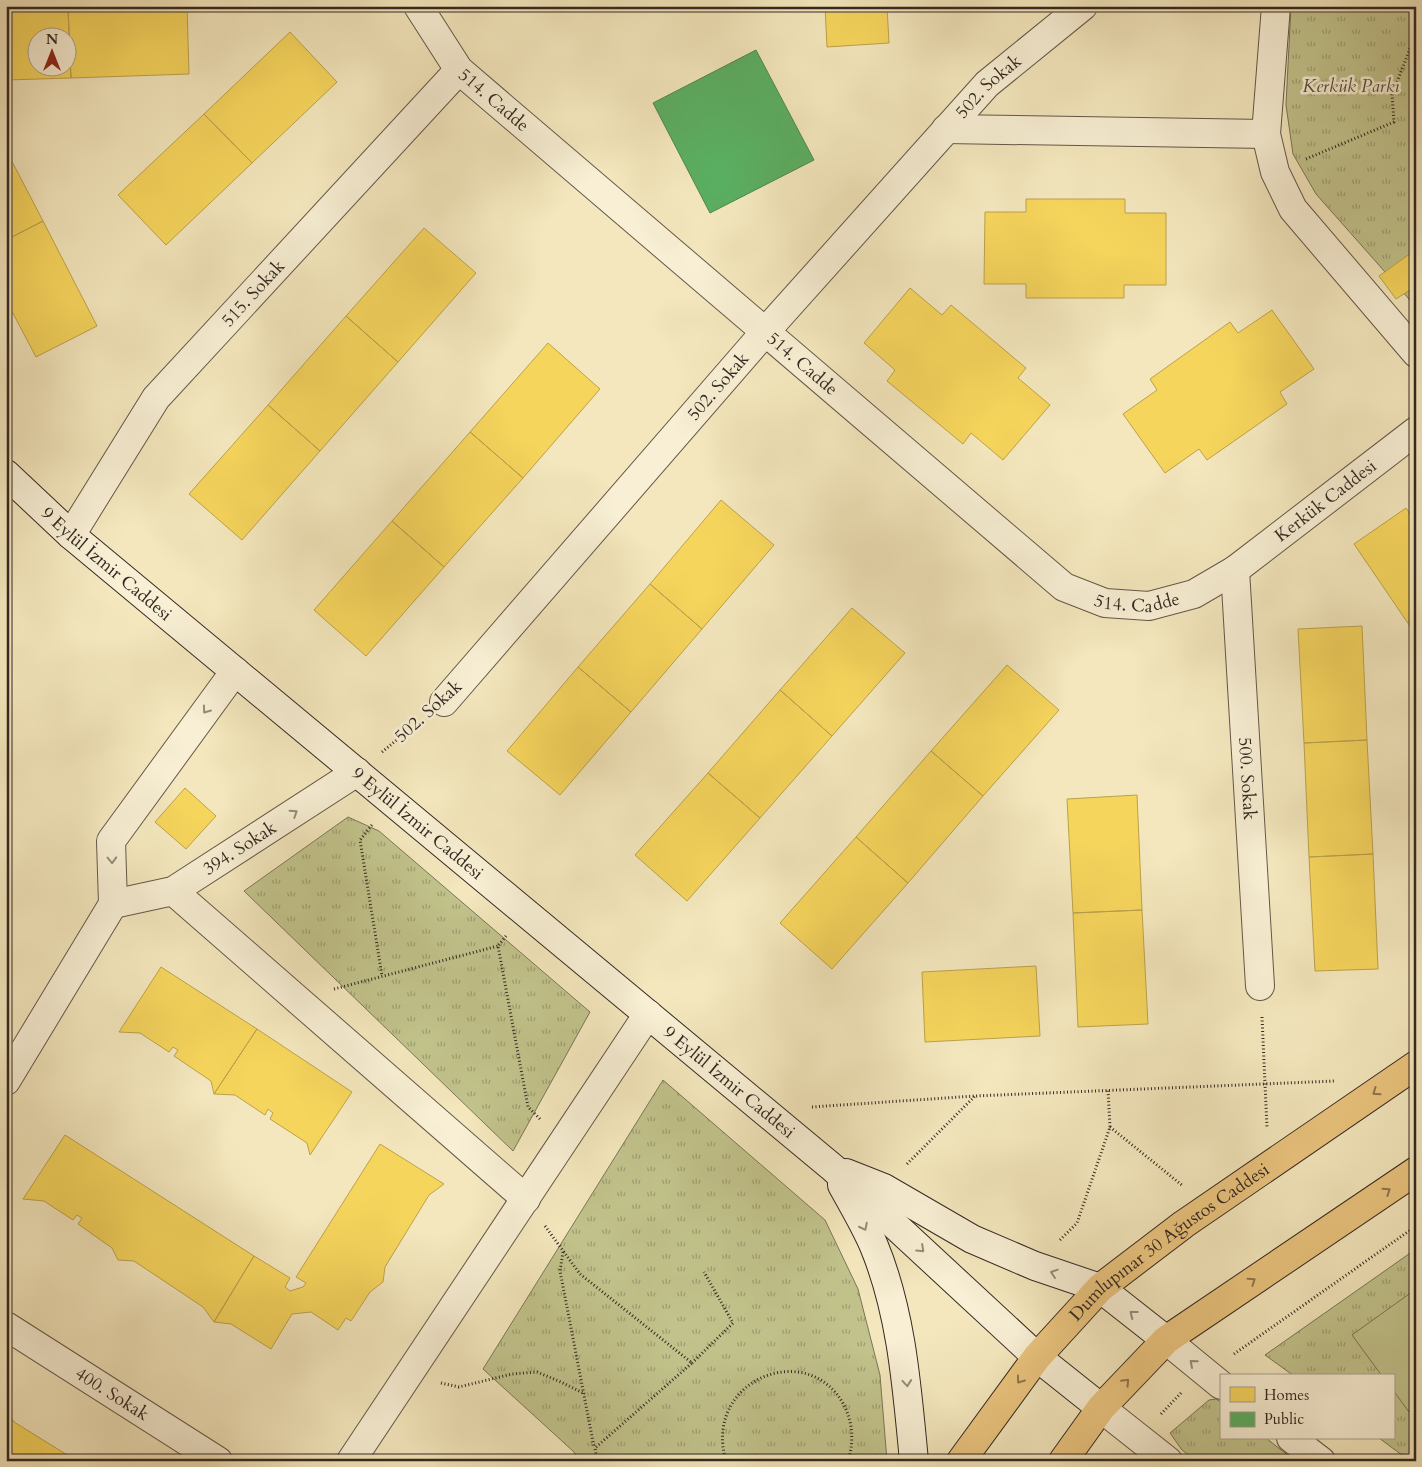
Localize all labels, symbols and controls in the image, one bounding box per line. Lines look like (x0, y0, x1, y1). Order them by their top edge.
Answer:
north arrow (28, 28, 78, 78)
text: N (46, 30, 58, 49)
street label: 502. Sokak (950, 49, 1027, 124)
street label: 514. Cadde (453, 63, 534, 138)
park label: Kerkük Parkı (1302, 74, 1400, 99)
street label: 515. Sokak (216, 254, 291, 332)
street label: 514. Cadde (761, 327, 843, 401)
street label: 502. Sokak (682, 347, 755, 426)
street label: Kerkük Caddesi (1270, 454, 1382, 548)
street label: 9 Eylül İzmir Caddesi (36, 501, 177, 627)
street label: 514. Cadde (1090, 586, 1182, 619)
street label: 502. Sokak (389, 674, 468, 748)
one-way arrow (203, 705, 212, 714)
street label: 500. Sokak (1232, 737, 1262, 821)
street label: 9 Eylül İzmir Caddesi (346, 761, 489, 886)
one-way arrow (289, 809, 298, 819)
street label: 394. Sokak (198, 815, 282, 881)
one-way arrow (106, 856, 117, 864)
street label: 9 Eylül İzmir Caddesi (658, 1020, 800, 1144)
one-way arrow (1372, 1086, 1381, 1095)
street label: Dumlupınar 30 Ağustos Caddesi (1064, 1157, 1274, 1327)
one-way arrow (1381, 1188, 1391, 1197)
one-way arrow (858, 1222, 868, 1231)
one-way arrow (915, 1243, 924, 1252)
one-way arrow (1050, 1268, 1058, 1278)
one-way arrow (1247, 1278, 1256, 1288)
one-way arrow (1129, 1311, 1139, 1320)
one-way arrow (1190, 1360, 1199, 1369)
street label: 400. Sokak (70, 1361, 154, 1427)
one-way arrow (1017, 1374, 1026, 1384)
legend (1220, 1374, 1394, 1440)
one-way arrow (901, 1379, 912, 1387)
one-way arrow (1120, 1379, 1129, 1388)
text: Homes (1264, 1385, 1309, 1405)
text: Public (1264, 1409, 1304, 1429)

